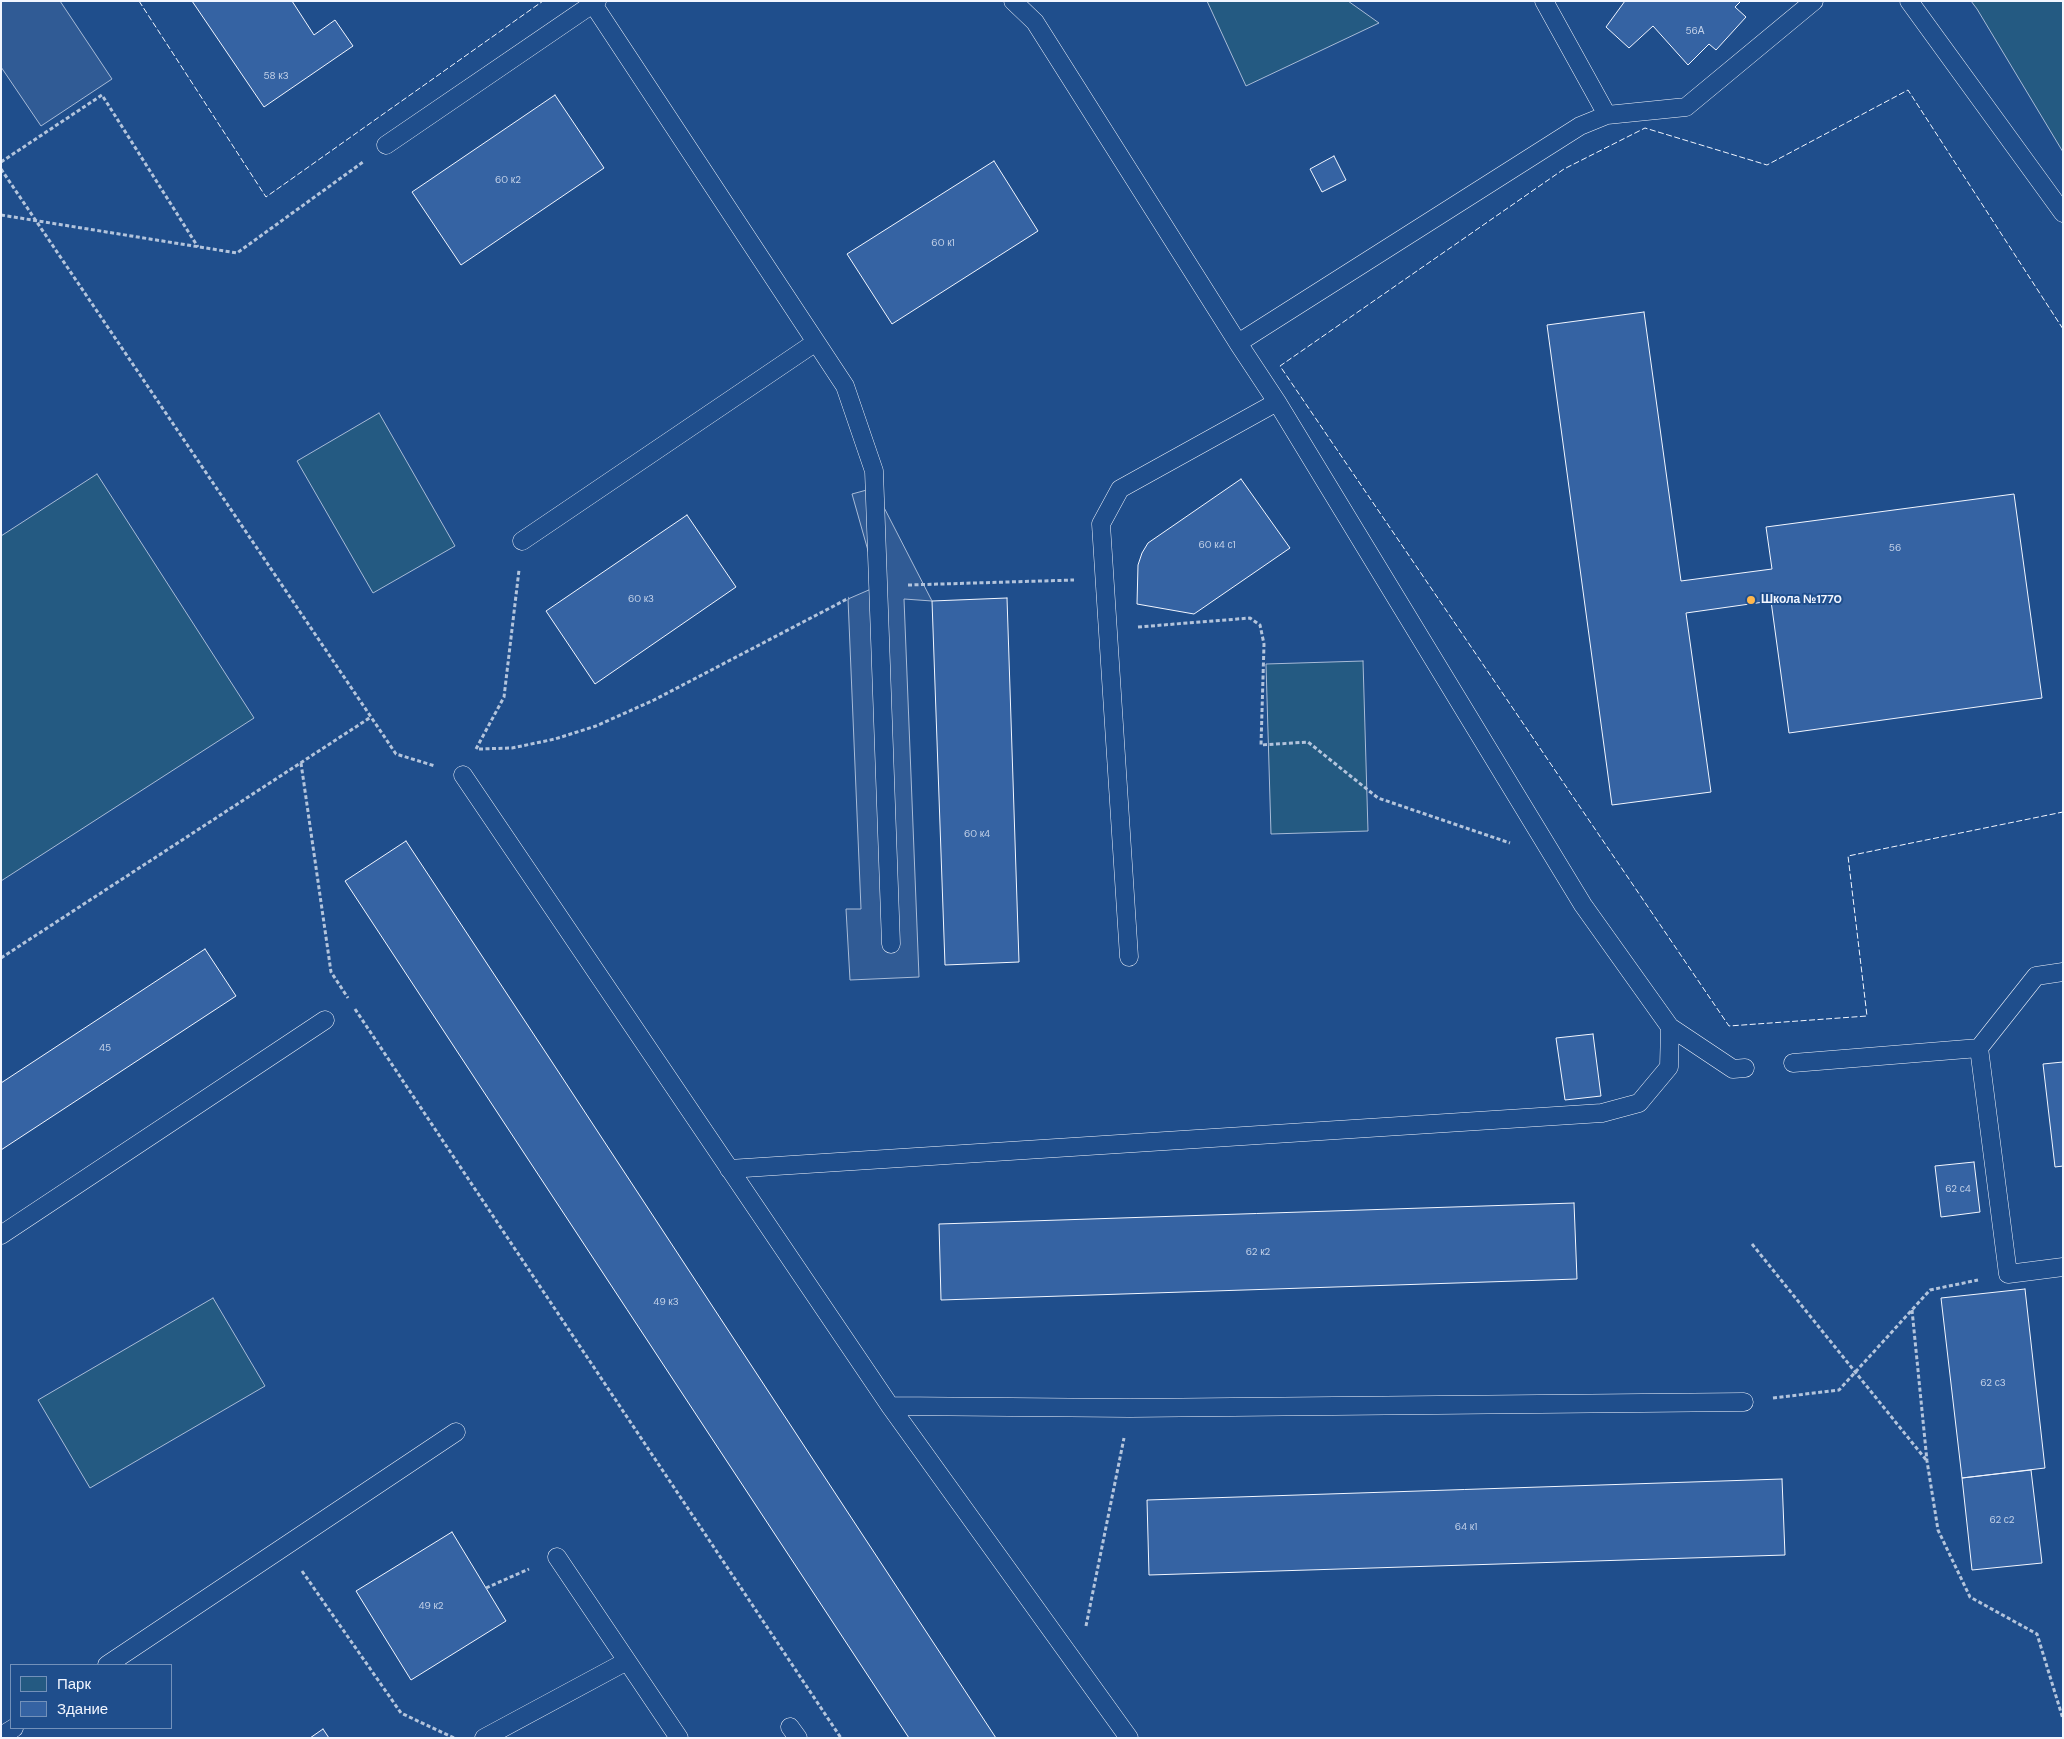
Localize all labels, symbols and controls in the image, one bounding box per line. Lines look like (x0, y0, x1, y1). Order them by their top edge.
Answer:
house number: 56А (1685, 25, 1705, 37)
house number: 58 к3 (263, 70, 289, 82)
house number: 60 к2 (495, 174, 521, 186)
house number: 60 к1 (931, 237, 955, 249)
house number: 60 к4 с1 (1198, 539, 1236, 551)
house number: 56 (1889, 542, 1901, 554)
house number: 60 к3 (628, 593, 654, 605)
place label: Школа №1770 (1761, 593, 1842, 607)
marker: Школа №1770 (1745, 594, 1757, 606)
house number: 60 к4 (964, 828, 990, 840)
house number: 45 (99, 1042, 111, 1054)
house number: 62 с4 (1945, 1183, 1971, 1195)
house number: 62 к2 (1246, 1246, 1270, 1258)
house number: 49 к3 (653, 1296, 679, 1308)
house number: 62 с3 (1980, 1377, 2006, 1389)
house number: 62 с2 (1989, 1514, 2015, 1526)
house number: 64 к1 (1455, 1521, 1477, 1533)
house number: 49 к2 (418, 1600, 444, 1612)
legend (10, 1664, 172, 1729)
text: Парк (57, 1674, 91, 1694)
text: Здание (57, 1699, 108, 1719)

